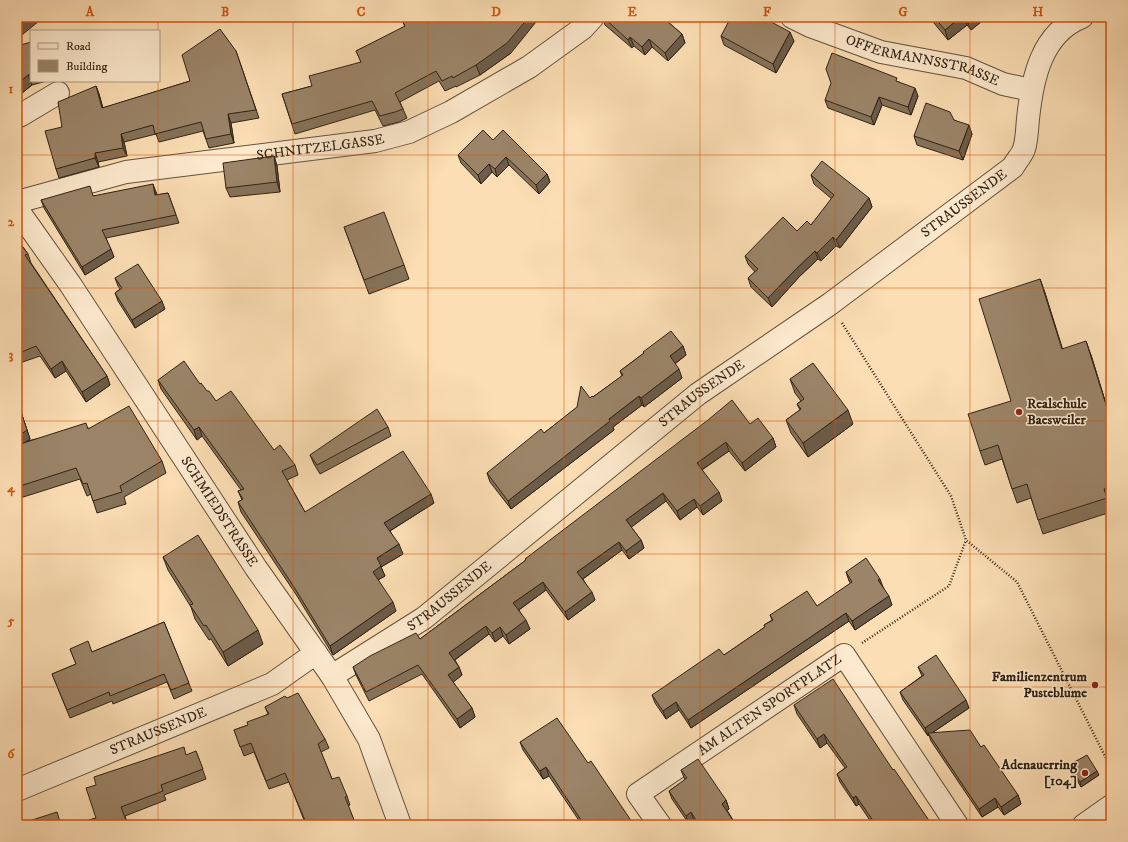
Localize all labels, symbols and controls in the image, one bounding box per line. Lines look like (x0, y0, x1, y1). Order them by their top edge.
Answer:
text: A (85, 4, 95, 20)
text: B (221, 4, 229, 20)
text: C (357, 4, 366, 20)
text: D (491, 4, 501, 20)
text: E (627, 4, 637, 20)
text: F (763, 4, 772, 20)
text: G (898, 4, 908, 20)
text: H (1033, 4, 1044, 20)
legend (30, 30, 160, 82)
street label: OFFERMANNSSTRASSE (843, 31, 1002, 90)
text: Road (66, 39, 91, 54)
text: Building (66, 59, 107, 74)
text: 1 (9, 81, 14, 97)
street label: SCHNITZELGASSE (255, 130, 386, 165)
street label: STRAUSSENDE (918, 165, 1011, 242)
text: 2 (8, 214, 15, 230)
text: 3 (9, 347, 14, 363)
street label: STRAUSSENDE (655, 356, 748, 431)
place label: Realschule Baesweiler (1027, 395, 1087, 429)
marker: Realschule Baesweiler (1014, 407, 1024, 417)
street label: SCHMIEDSTRASSE (176, 453, 262, 570)
text: 4 (6, 480, 15, 497)
street label: STRAUSSENDE (404, 557, 495, 635)
text: 5 (7, 613, 15, 629)
street label: AM ALTEN SPORTPLATZ (694, 650, 845, 760)
place label: Familienzentrum Pusteblume (992, 668, 1087, 702)
marker: Familienzentrum Pusteblume (1090, 680, 1100, 690)
street label: STRAUSSENDE (107, 703, 209, 759)
text: 6 (8, 746, 16, 762)
place label: Adenauerring [104] (1000, 756, 1078, 790)
marker: Adenauerring [104] (1080, 768, 1090, 778)

